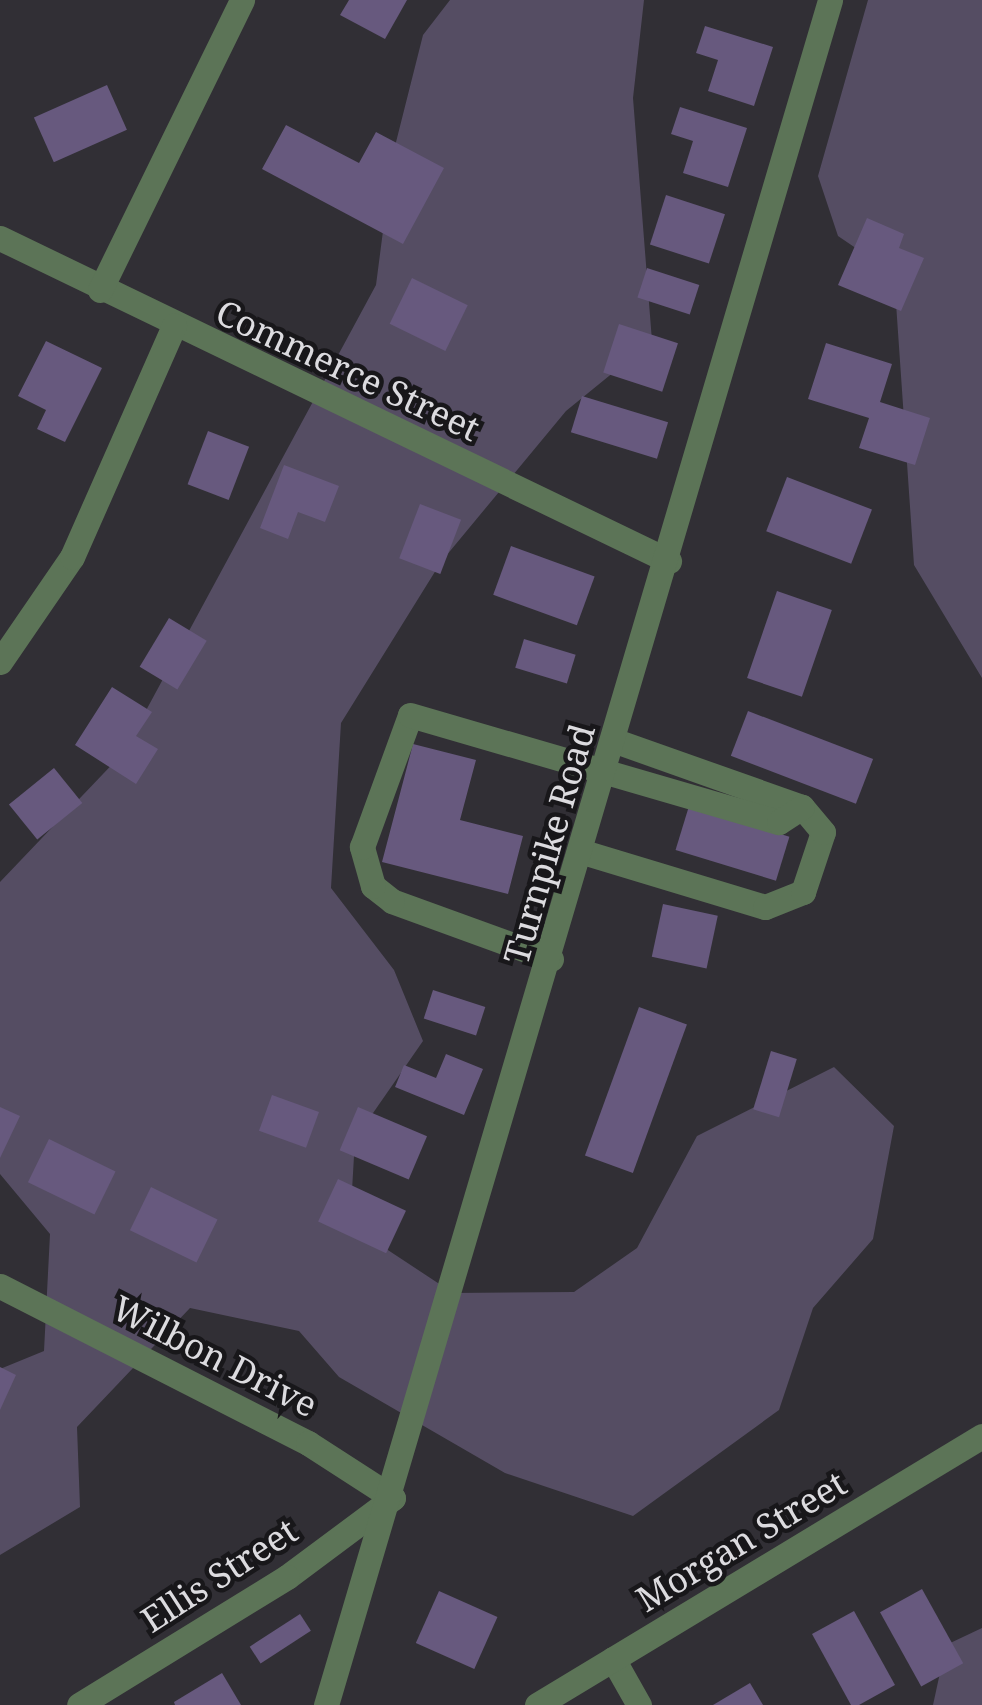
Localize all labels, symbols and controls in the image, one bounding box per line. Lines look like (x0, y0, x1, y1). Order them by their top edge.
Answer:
street label: Commerce Street (210, 291, 486, 449)
street label: Turnpike Road (495, 719, 603, 969)
street label: Wilbon Drive (106, 1286, 324, 1426)
street label: Morgan Street (628, 1462, 854, 1620)
street label: Ellis Street (133, 1509, 305, 1641)

